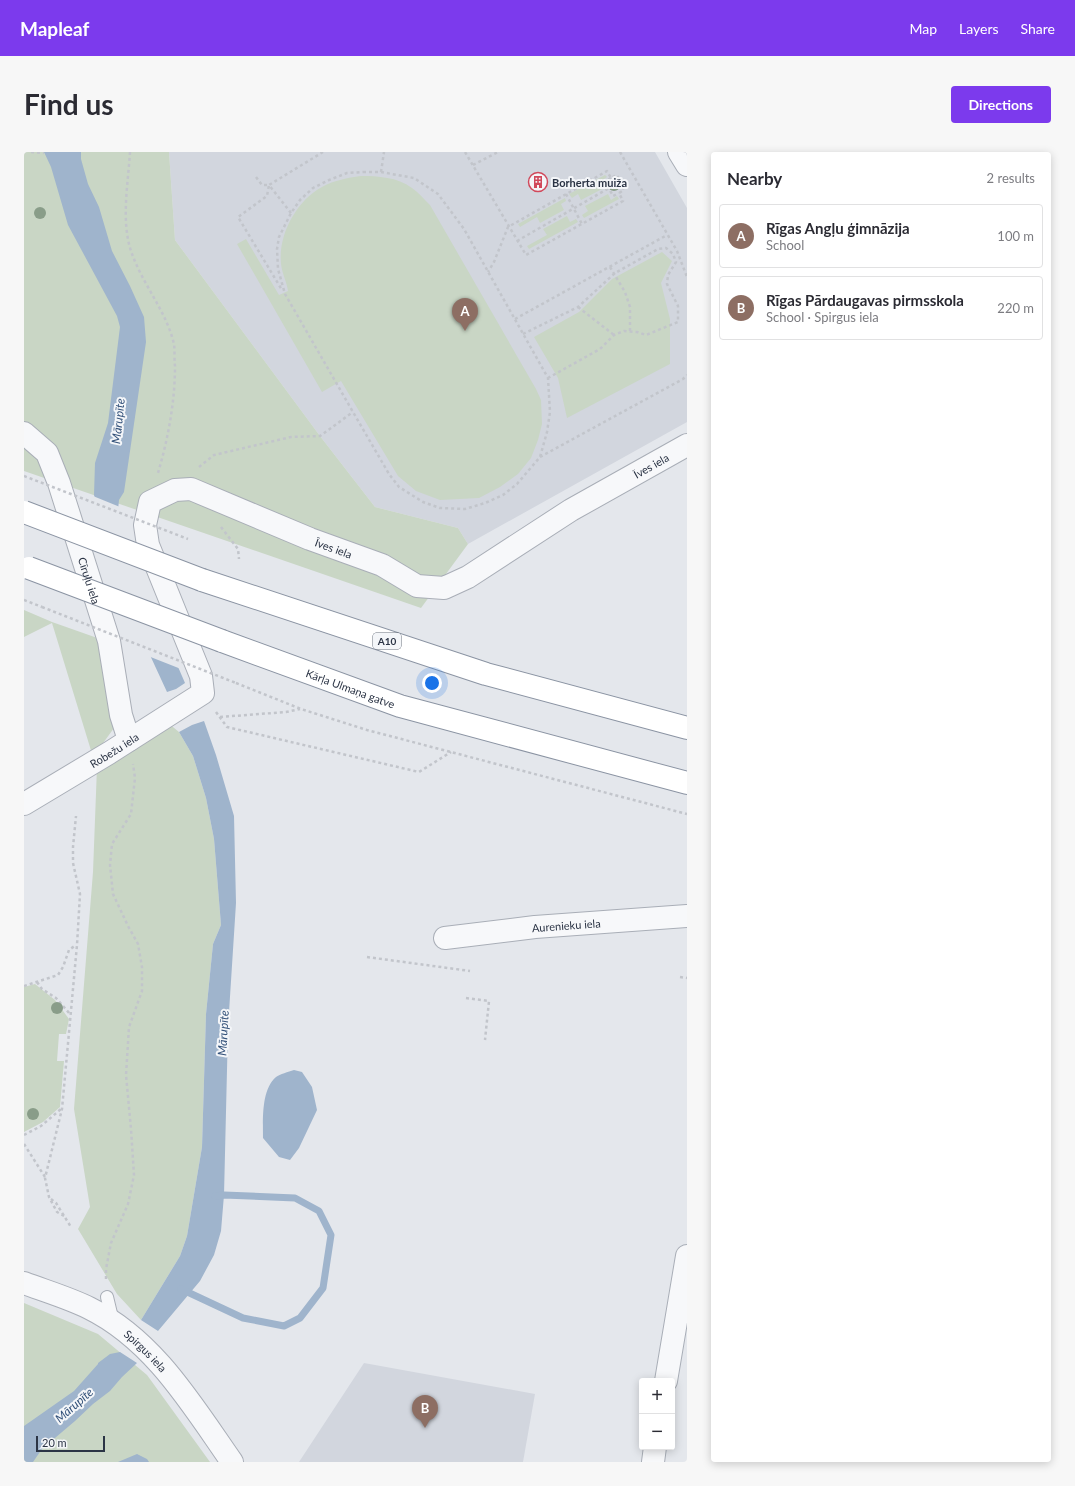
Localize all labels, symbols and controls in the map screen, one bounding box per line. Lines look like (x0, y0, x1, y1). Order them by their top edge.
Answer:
text: Mapleaf (20, 17, 89, 40)
text: Map (909, 20, 937, 37)
text: Layers (959, 20, 999, 37)
text: Share (1021, 20, 1055, 37)
button: Directions (951, 86, 1051, 123)
text: Find us (24, 87, 114, 121)
text: Nearby (727, 168, 782, 189)
text: 2 results (987, 170, 1035, 186)
building icon: Borherta muiža (527, 171, 549, 193)
place label: Borherta muiža (552, 176, 627, 189)
text: Rīgas Angļu ģimnāzija (766, 219, 910, 237)
text: A (736, 228, 746, 244)
text: 100 m (997, 228, 1034, 244)
text: School (766, 237, 804, 253)
text: Rīgas Pārdaugavas pirmsskola (766, 291, 964, 309)
pin: A (452, 298, 478, 331)
text: B (737, 300, 745, 316)
text: 220 m (997, 300, 1034, 316)
text: School · Spirgus iela (766, 309, 879, 325)
water label: Mārupīte (108, 397, 128, 445)
street label: Īves iela (631, 450, 671, 480)
street label: Īves iela (314, 535, 354, 560)
street label: Cīruļu iela (76, 555, 103, 605)
road number: A10 (373, 633, 401, 649)
street label: Kārļa Ulmaņa gatve (304, 666, 397, 710)
your location (422, 673, 442, 693)
street label: Robežu iela (87, 729, 141, 770)
street label: Aurenieku iela (532, 916, 601, 934)
water label: Mārupīte (214, 1010, 232, 1056)
street label: Spirgus iela (122, 1327, 170, 1374)
map controls (639, 1378, 675, 1450)
button: + (639, 1378, 675, 1414)
water label: Mārupīte (52, 1384, 96, 1426)
pin: B (412, 1395, 438, 1428)
button: − (639, 1414, 675, 1450)
scale bar (36, 1434, 105, 1453)
text: 20 m (42, 1436, 67, 1449)

